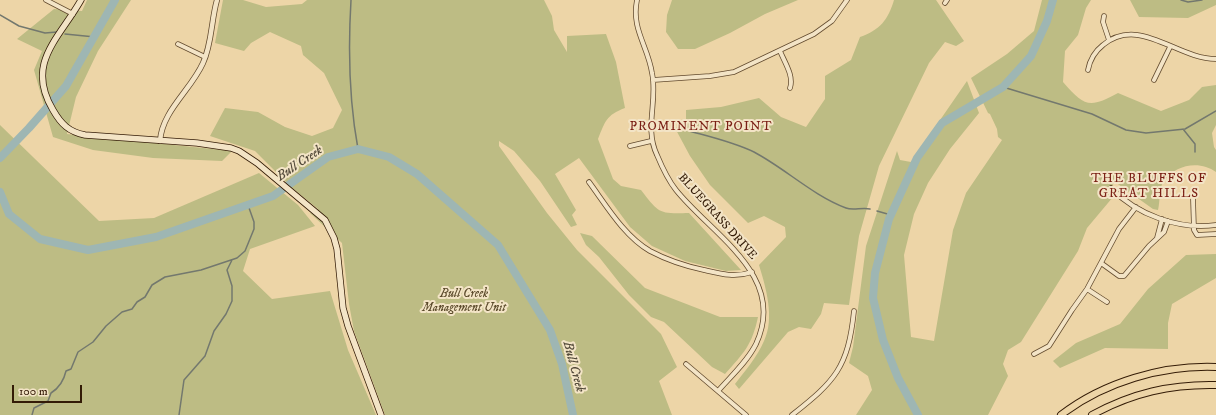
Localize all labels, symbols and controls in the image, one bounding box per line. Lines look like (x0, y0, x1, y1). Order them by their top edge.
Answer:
district label: PROMINENT POINT (629, 119, 773, 135)
water label: Bull Creek (274, 143, 326, 185)
street label: BLUEGRASS DRIVE (675, 171, 759, 263)
district label: THE BLUFFS OF GREAT HILLS (1091, 171, 1207, 202)
park label: Bull Creek Management Unit (422, 288, 506, 316)
water label: Bull Creek (559, 340, 587, 394)
scale bar (14, 377, 84, 403)
text: 100 m (19, 384, 48, 399)

